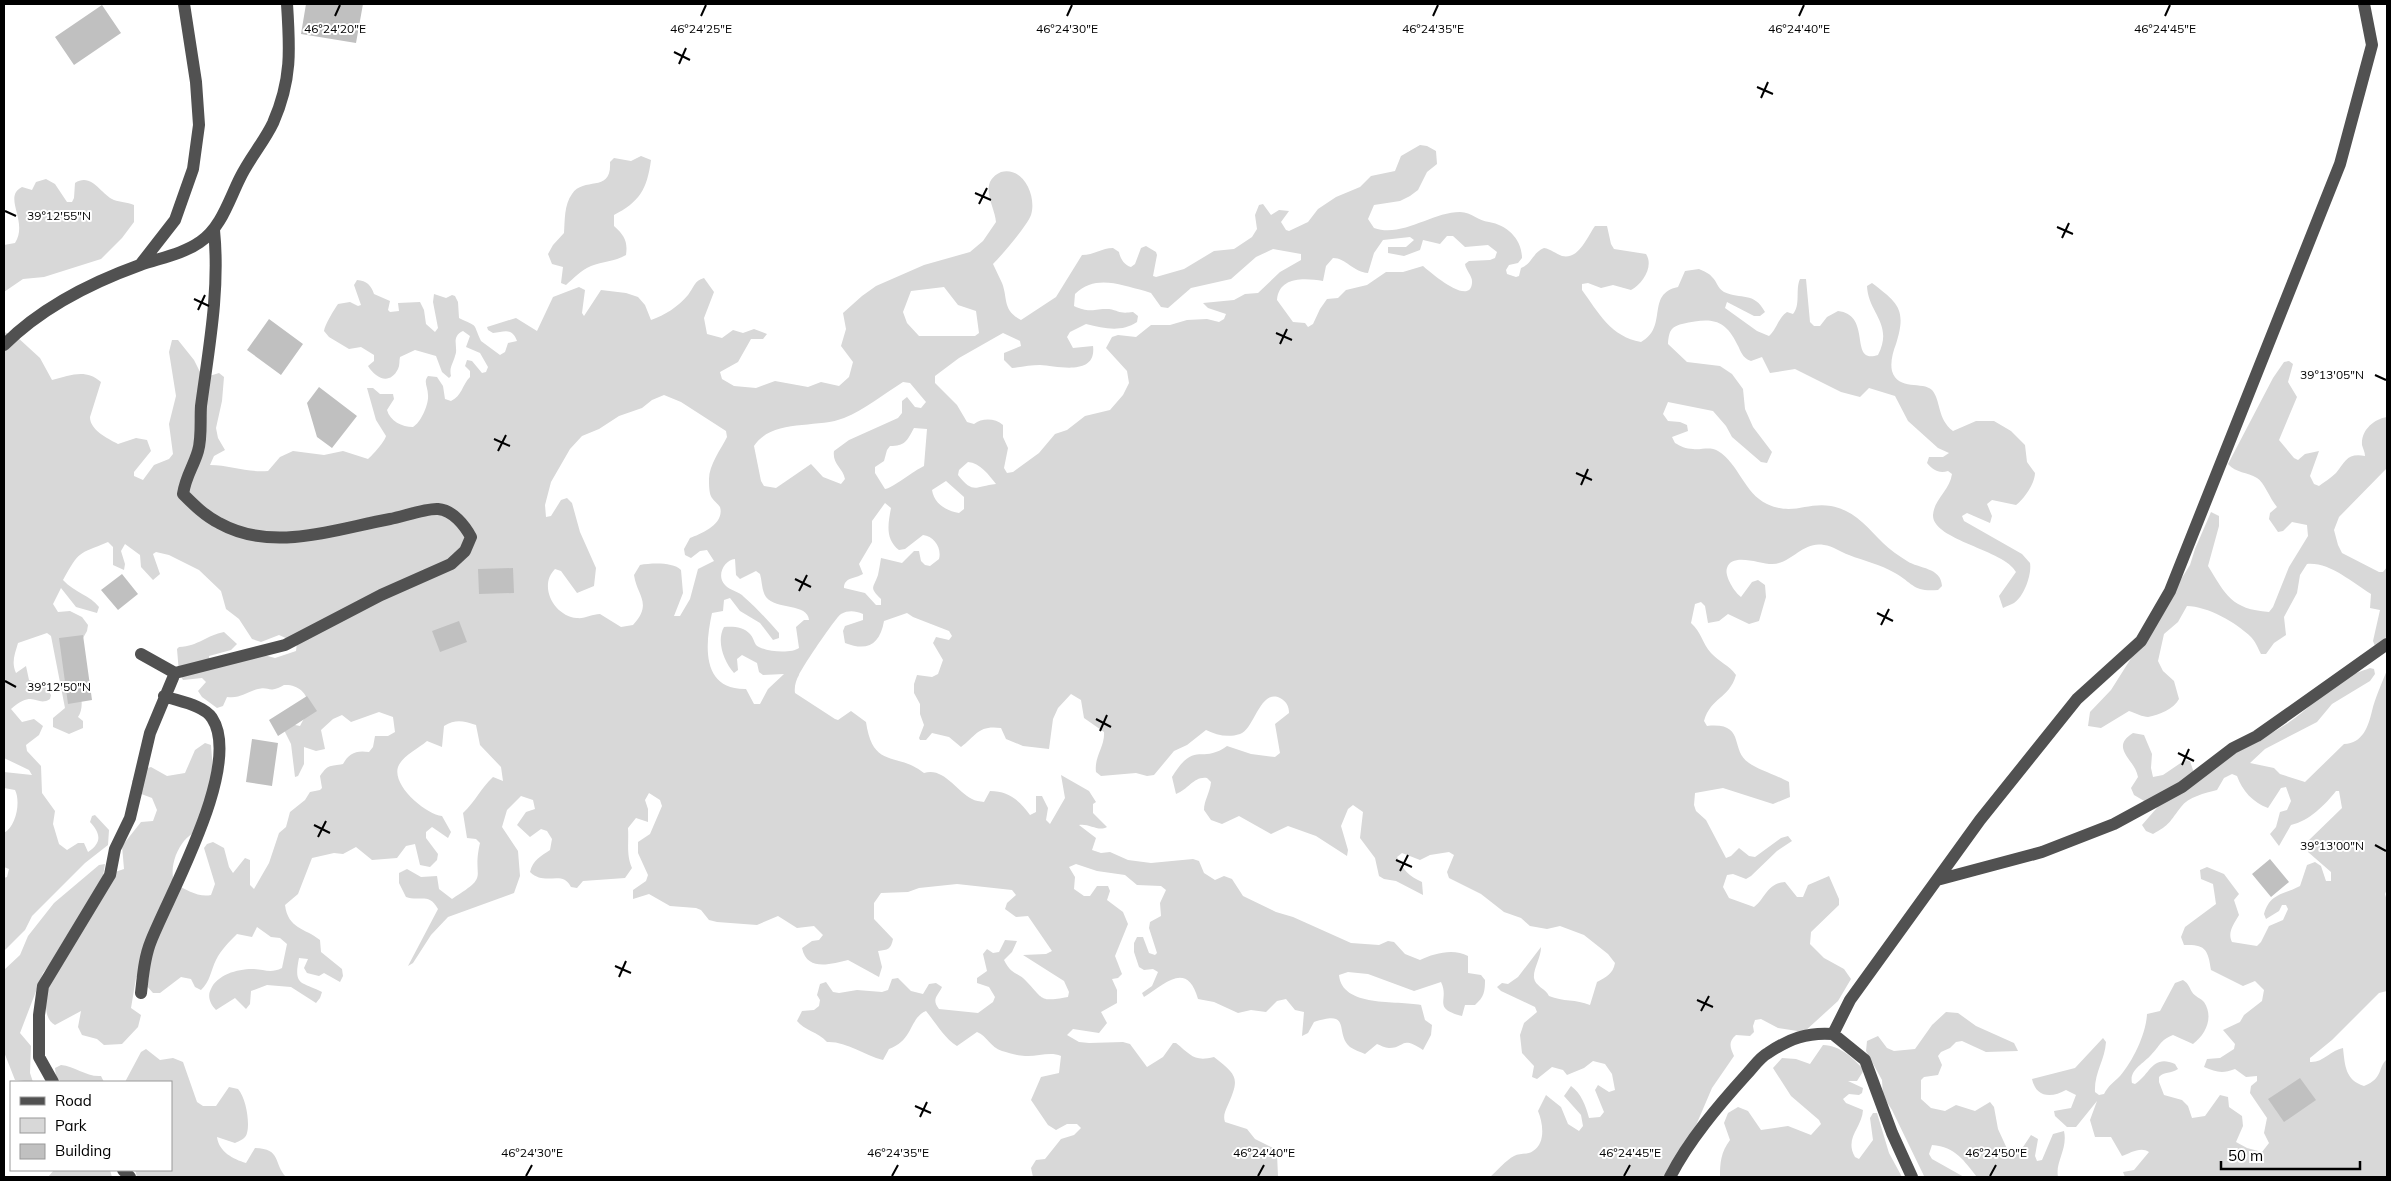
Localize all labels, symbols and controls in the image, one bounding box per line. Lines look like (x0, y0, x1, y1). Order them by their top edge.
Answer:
text: 46°24'20"E (304, 21, 366, 36)
text: 46°24'25"E (670, 21, 732, 36)
text: 46°24'30"E (1036, 21, 1098, 36)
text: 46°24'35"E (1402, 21, 1464, 36)
text: 46°24'40"E (1768, 21, 1830, 36)
text: 46°24'45"E (2134, 21, 2196, 36)
text: 39°12'55"N (27, 208, 91, 223)
text: 39°13'05"N (2300, 367, 2364, 382)
text: 39°12'50"N (27, 679, 91, 694)
text: 39°13'00"N (2300, 838, 2364, 853)
legend (10, 1081, 172, 1171)
text: Road (55, 1091, 92, 1110)
text: Park (55, 1116, 87, 1135)
scale bar (2221, 1138, 2360, 1170)
text: Building (55, 1141, 111, 1160)
text: 46°24'30"E (501, 1145, 563, 1160)
text: 46°24'35"E (867, 1145, 929, 1160)
text: 46°24'40"E (1233, 1145, 1295, 1160)
text: 46°24'45"E (1599, 1145, 1661, 1160)
text: 46°24'50"E (1965, 1145, 2027, 1160)
text: 50 m (2228, 1146, 2263, 1165)

